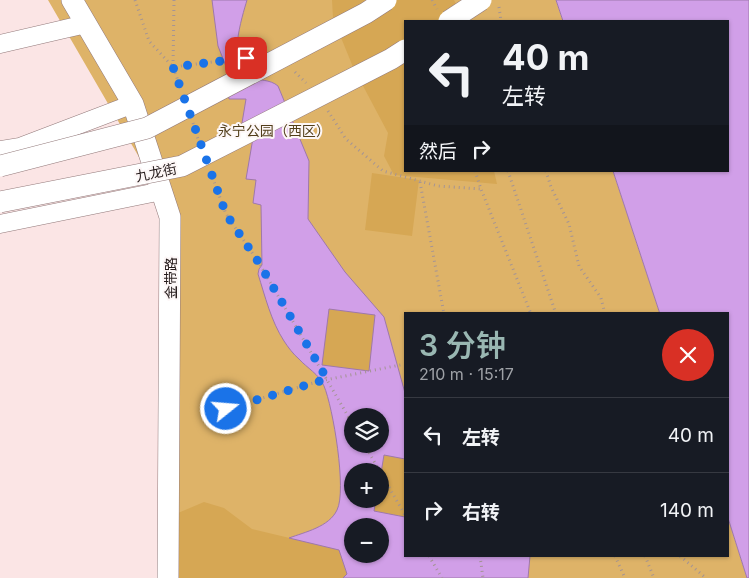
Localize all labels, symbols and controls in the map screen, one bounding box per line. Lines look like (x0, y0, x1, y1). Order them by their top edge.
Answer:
text: 40 m (502, 36, 590, 78)
pin (225, 37, 267, 79)
icon: left (419, 40, 484, 105)
icon: arrive (232, 44, 260, 72)
text: 左转 (502, 83, 546, 109)
park label: 永宁公园（西区） (218, 122, 330, 139)
icon: right (467, 135, 495, 163)
text: 然后 (419, 140, 457, 163)
street label: 九龙街 (134, 159, 178, 185)
street label: 金带路 (162, 257, 179, 299)
text: 3 分钟 (419, 327, 506, 363)
button: close (662, 329, 714, 381)
text: 210 m · 15:17 (419, 364, 514, 384)
position arrow (199, 382, 251, 434)
map controls (344, 408, 389, 563)
button: layers (344, 408, 389, 453)
icon: left (419, 421, 447, 449)
text: 40 m (668, 424, 714, 447)
text: 左转 (462, 426, 500, 449)
button: + (344, 463, 389, 508)
icon: right (419, 496, 447, 524)
text: 140 m (660, 499, 714, 522)
text: 右转 (462, 501, 500, 524)
button: − (344, 518, 389, 563)

